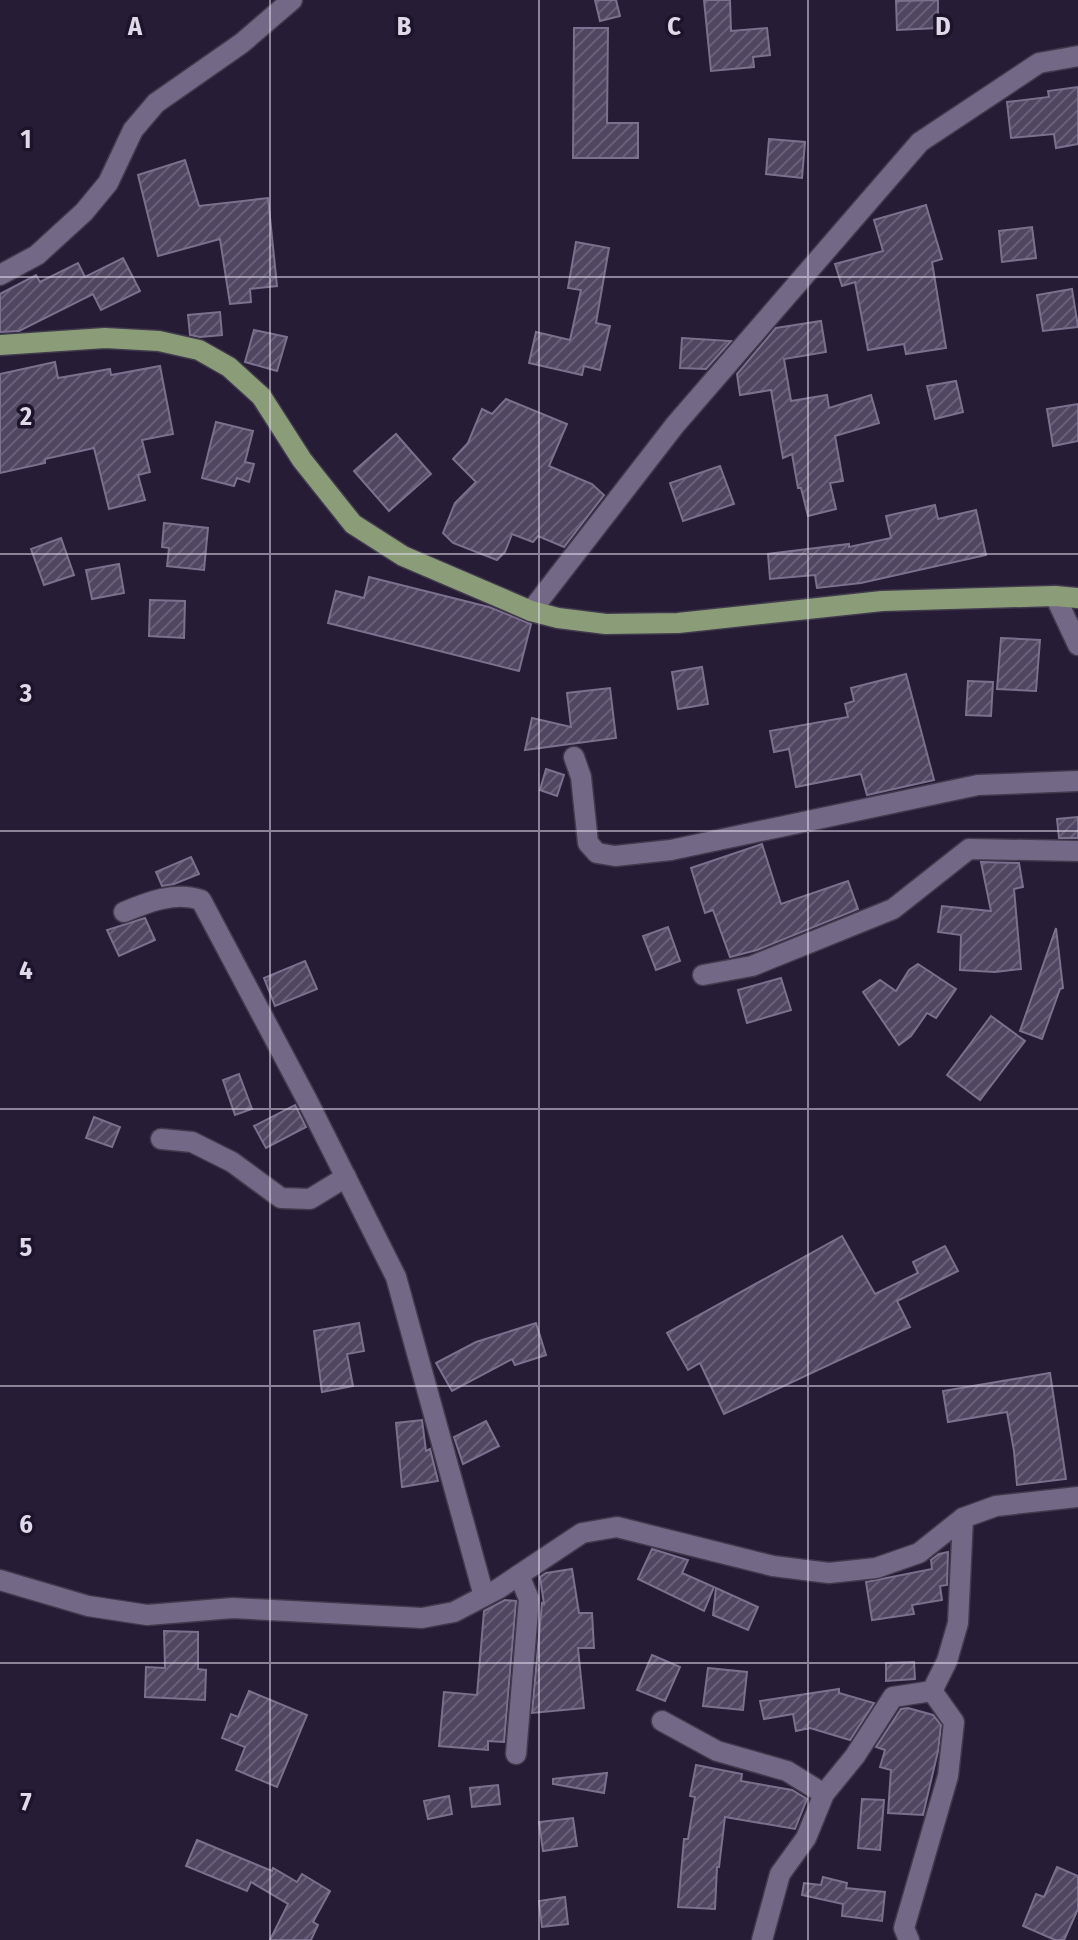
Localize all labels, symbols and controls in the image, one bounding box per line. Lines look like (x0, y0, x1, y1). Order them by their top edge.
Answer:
text: A (127, 11, 143, 42)
text: B (397, 11, 412, 42)
text: C (667, 11, 681, 42)
text: D (935, 11, 951, 42)
text: 1 (21, 124, 32, 155)
text: 2 (19, 401, 32, 432)
text: 3 (19, 678, 32, 709)
text: 4 (19, 955, 33, 986)
text: 5 (20, 1232, 33, 1263)
text: 6 (19, 1509, 33, 1540)
text: 7 (20, 1787, 32, 1818)

